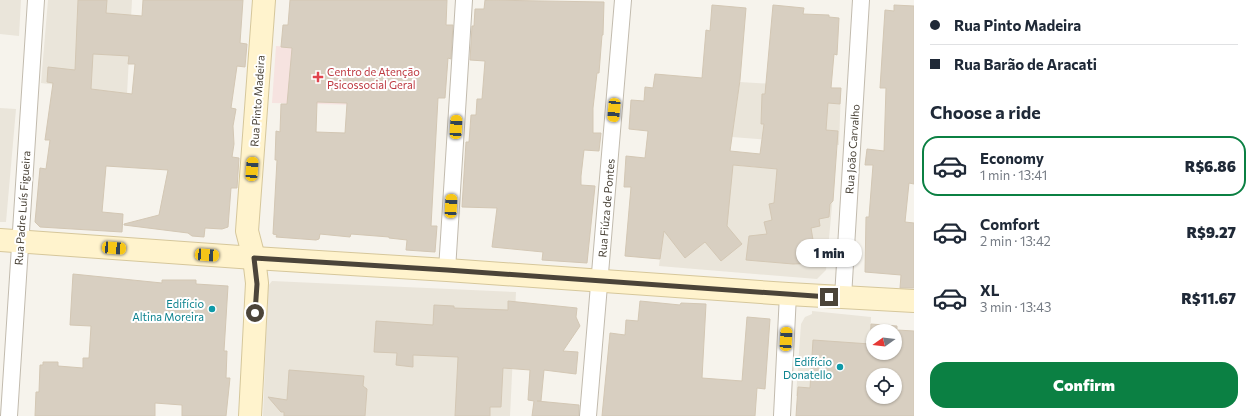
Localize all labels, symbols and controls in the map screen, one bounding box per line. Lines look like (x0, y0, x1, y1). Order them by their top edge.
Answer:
text: Rua Pinto Madeira (954, 16, 1081, 34)
street label: Rua Pinto Madeira (247, 55, 267, 147)
text: Rua Barão de Aracati (954, 55, 1097, 73)
place label: Centro de Atenção Psicossocial Geral (327, 65, 420, 91)
marker: Centro de Atenção Psicossocial Geral (312, 71, 324, 83)
car (607, 98, 621, 122)
text: Choose a ride (930, 101, 1041, 123)
street label: Rua João Carvalho (842, 103, 863, 194)
car (449, 115, 463, 139)
icon: car (932, 148, 968, 184)
text: Economy (980, 149, 1044, 167)
street label: Rua Padre Luís Figueira (12, 150, 32, 266)
car (245, 157, 259, 181)
text: R$6.86 (1185, 157, 1236, 175)
street label: Rua Fiúza de Pontes (595, 158, 617, 258)
text: 1 min · 13:41 (980, 167, 1047, 183)
car (444, 194, 458, 218)
icon: car (932, 214, 968, 250)
text: Comfort (980, 215, 1040, 233)
text: R$9.27 (1186, 223, 1236, 241)
text: 2 min · 13:42 (980, 233, 1051, 249)
callout: 1 min (796, 239, 862, 267)
car (102, 241, 126, 255)
text: 1 min (813, 245, 845, 261)
car (195, 248, 219, 262)
icon: car (932, 280, 968, 316)
text: XL (980, 281, 999, 299)
route end (820, 288, 838, 306)
text: R$11.67 (1181, 289, 1236, 307)
place label: Edifício Altina Moreira (132, 297, 204, 323)
text: 3 min · 13:43 (980, 299, 1051, 315)
marker: Edifício Altina Moreira (207, 304, 217, 314)
route start (246, 304, 264, 322)
north arrow (866, 324, 902, 360)
map controls (866, 324, 902, 404)
car (779, 327, 793, 351)
place label: Edifício Donatello (783, 355, 832, 381)
marker: Edifício Donatello (835, 362, 845, 372)
button: Confirm (930, 362, 1238, 408)
button: locate (866, 368, 902, 404)

